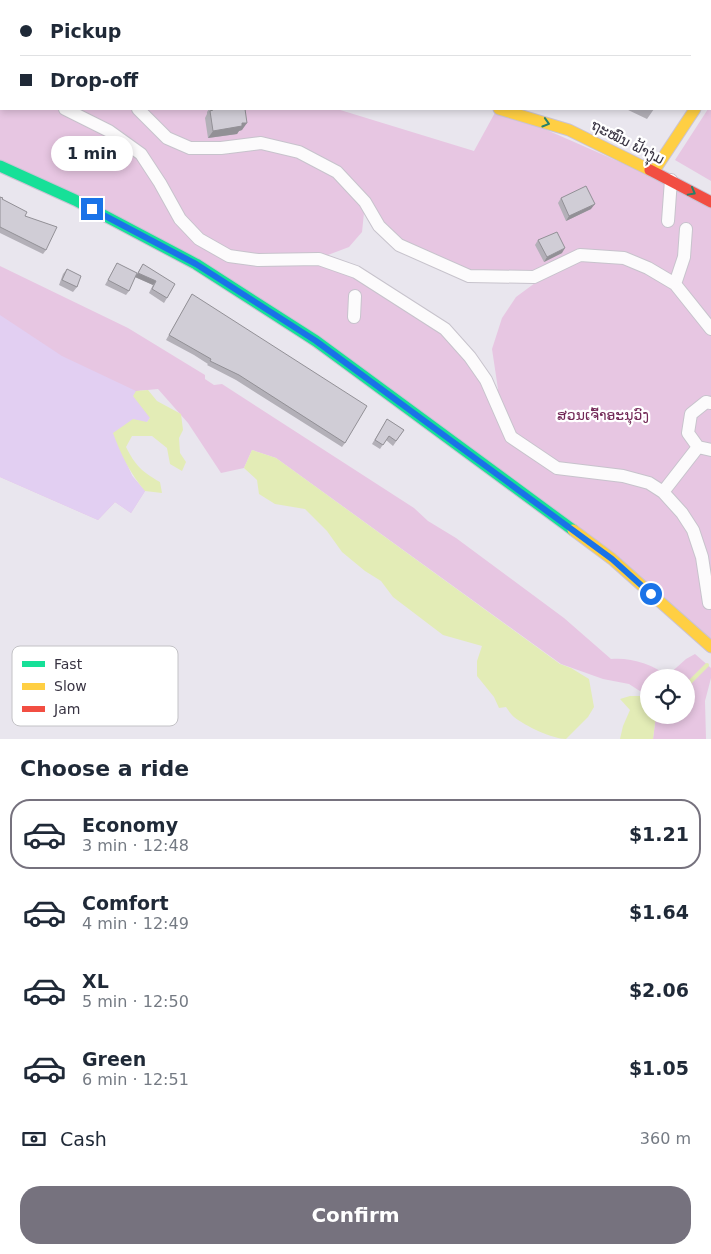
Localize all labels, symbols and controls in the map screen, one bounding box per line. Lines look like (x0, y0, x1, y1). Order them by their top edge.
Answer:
text: Pickup (50, 20, 121, 42)
text: Drop-off (50, 69, 138, 91)
street label: ຖະໝົນ ຟ້າງຸ່ມ (586, 115, 668, 172)
one-way arrow (541, 117, 549, 127)
callout: 1 min (51, 136, 133, 172)
text: 1 min (67, 144, 117, 163)
one-way arrow (687, 186, 696, 196)
route end (81, 198, 103, 220)
park label: ສວນເຈົ້າອະນຸວົງ (557, 407, 649, 425)
route start (640, 583, 662, 605)
legend (12, 646, 178, 726)
text: Fast (54, 656, 83, 672)
map controls (640, 669, 695, 724)
button: locate (640, 669, 695, 724)
text: Slow (54, 678, 87, 694)
text: Jam (53, 701, 80, 717)
text: Choose a ride (20, 756, 189, 781)
icon: car (22, 812, 67, 857)
text: Economy (82, 814, 178, 836)
text: $1.21 (629, 823, 689, 845)
text: 3 min · 12:48 (82, 836, 189, 855)
icon: car (22, 890, 67, 935)
text: Comfort (82, 892, 169, 914)
text: $1.64 (629, 901, 689, 923)
text: 4 min · 12:49 (82, 914, 189, 933)
icon: car (22, 968, 67, 1013)
text: XL (82, 970, 109, 992)
text: $2.06 (629, 979, 689, 1001)
text: 5 min · 12:50 (82, 992, 189, 1011)
icon: car (22, 1046, 67, 1091)
text: Green (82, 1048, 146, 1070)
text: $1.05 (629, 1057, 689, 1079)
text: 6 min · 12:51 (82, 1070, 189, 1089)
icon: cash (20, 1125, 48, 1153)
text: Cash (60, 1128, 107, 1150)
text: 360 m (640, 1129, 691, 1148)
button: Confirm (20, 1186, 691, 1244)

